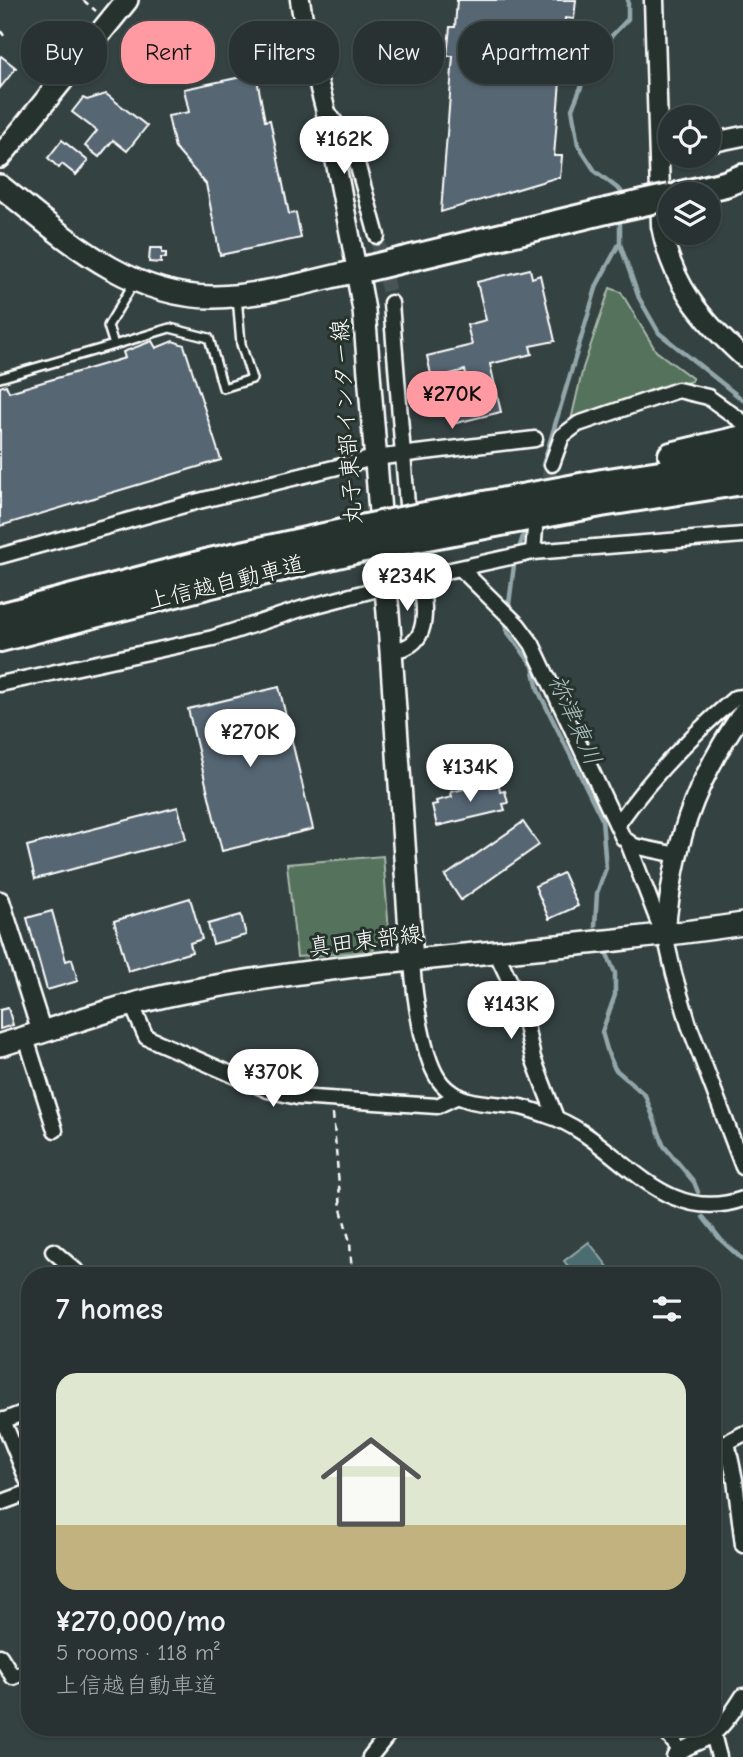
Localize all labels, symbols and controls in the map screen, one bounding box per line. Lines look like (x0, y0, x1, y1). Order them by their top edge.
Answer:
chip: Buy (21, 21, 107, 84)
chip: Rent (121, 21, 215, 84)
chip: Filters (229, 21, 339, 84)
chip: New (353, 21, 444, 84)
chip: Apartment (458, 21, 613, 84)
map controls (658, 105, 721, 245)
button: locate (658, 105, 721, 168)
pin: ¥162K (295, 116, 393, 176)
text: ¥162K (316, 125, 372, 152)
button: layers (658, 182, 721, 245)
street label: 丸子東部インター線 (326, 318, 367, 526)
pin: ¥270K (403, 372, 501, 431)
text: ¥270K (423, 380, 482, 407)
street label: 上信越自動車道 (145, 550, 307, 615)
pin: ¥234K (358, 554, 456, 613)
text: ¥234K (378, 562, 436, 589)
water label: 祢津東川 (543, 670, 607, 770)
pin: ¥270K (201, 710, 299, 769)
text: ¥270K (221, 718, 280, 745)
pin: ¥134K (421, 744, 519, 804)
text: ¥134K (442, 753, 498, 780)
street label: 真田東部線 (306, 920, 424, 961)
pin: ¥143K (462, 982, 560, 1041)
text: ¥143K (483, 990, 539, 1017)
pin: ¥370K (224, 1050, 322, 1109)
text: ¥370K (243, 1058, 303, 1085)
icon: filters (648, 1290, 686, 1328)
text: 7 homes (56, 1292, 163, 1327)
icon: home (308, 1419, 434, 1545)
text: ¥270,000/mo (56, 1604, 226, 1639)
text: 5 rooms · 118 m² (56, 1639, 220, 1666)
text: 上信越自動車道 (56, 1672, 217, 1699)

